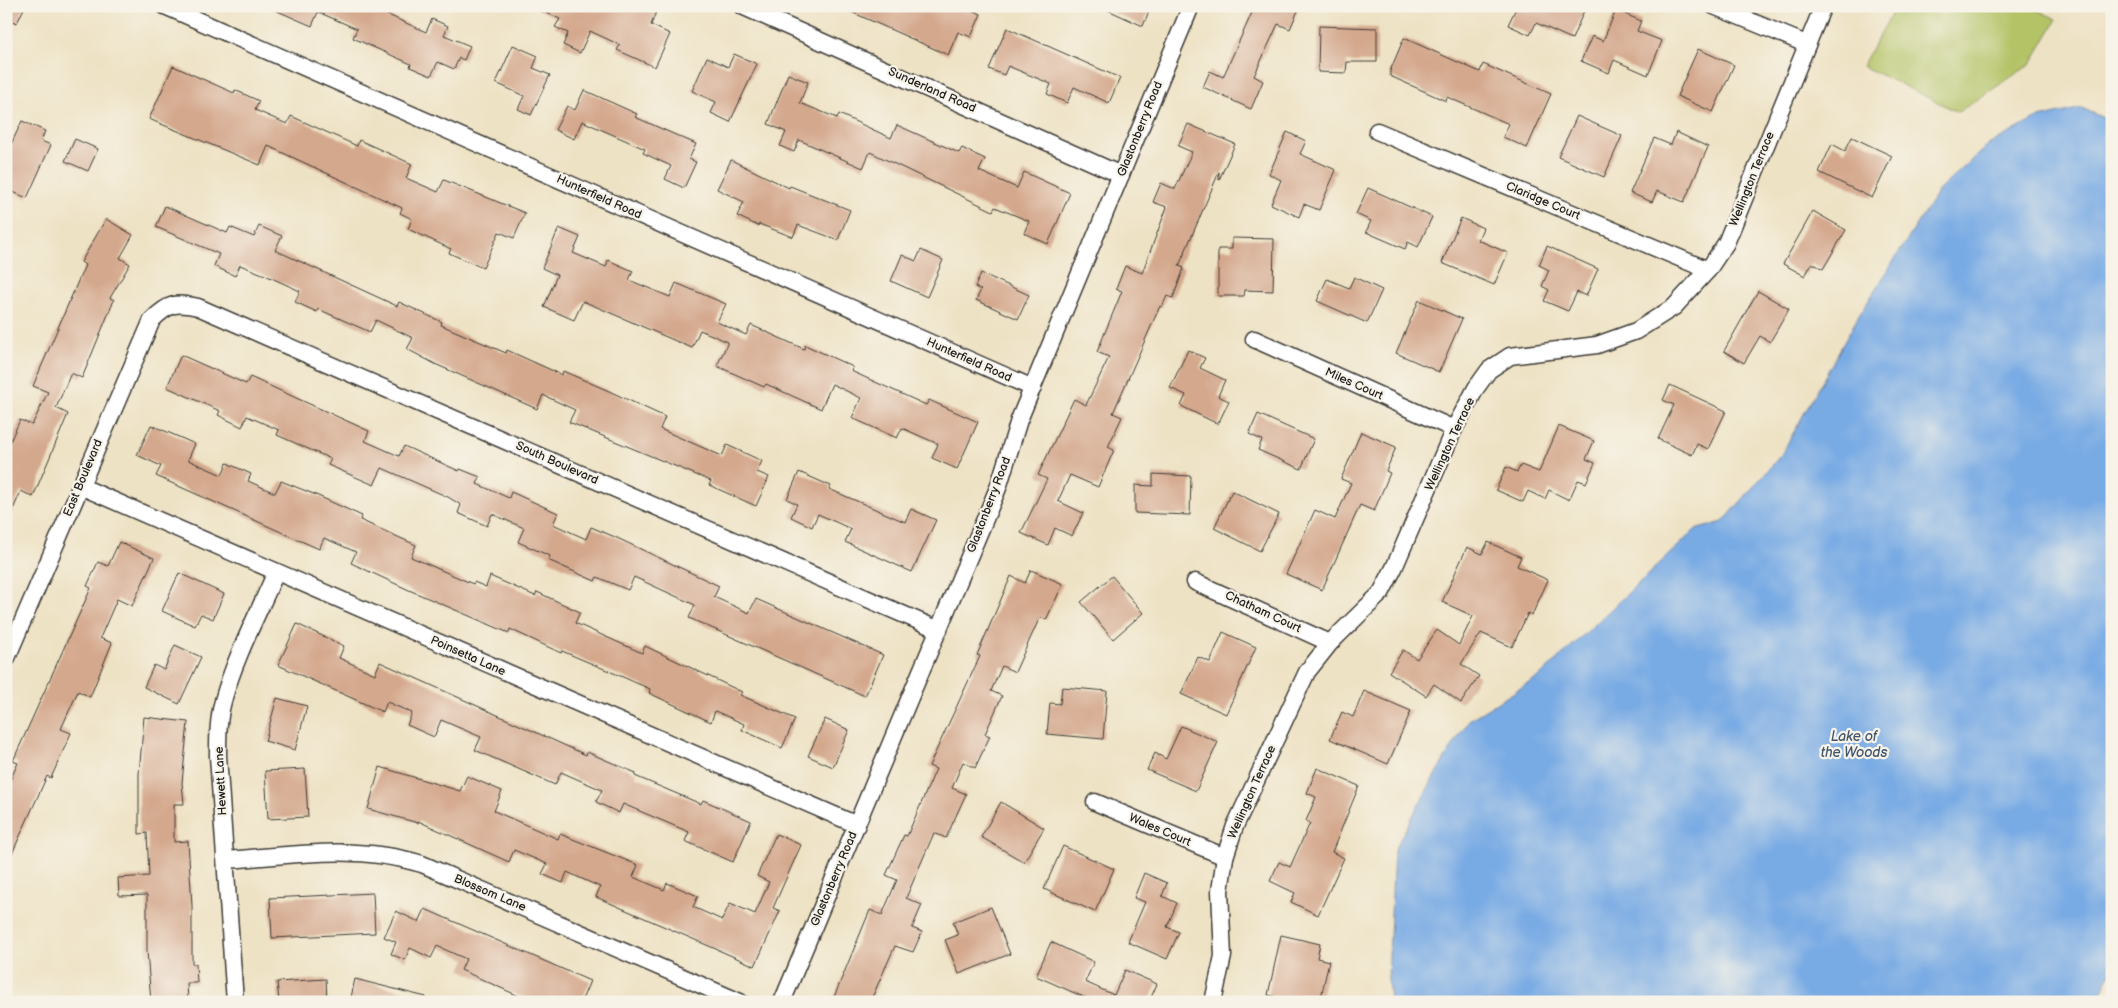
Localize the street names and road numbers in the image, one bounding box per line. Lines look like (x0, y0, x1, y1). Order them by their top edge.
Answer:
street label: Sunderland Road (886, 64, 978, 116)
street label: Glastonberry Road (1114, 79, 1166, 179)
street label: Wellington Terrace (1726, 129, 1778, 229)
street label: Hunterfield Road (554, 172, 644, 223)
street label: Claridge Court (1504, 179, 1583, 224)
street label: Hunterfield Road (924, 335, 1014, 386)
street label: Miles Court (1323, 365, 1386, 404)
street label: Wellington Terrace (1422, 395, 1478, 493)
street label: East Boulevard (60, 437, 106, 519)
street label: South Boulevard (513, 438, 601, 488)
street label: Glastonberry Road (964, 455, 1014, 555)
street label: Chatham Court (1223, 588, 1304, 636)
street label: Poinsetta Lane (428, 633, 508, 679)
street label: Wellington Terrace (1225, 743, 1279, 841)
street label: Hewett Lane (212, 746, 230, 816)
street label: Wales Court (1127, 810, 1194, 850)
street label: Glastonberry Road (807, 829, 861, 929)
street label: Blossom Lane (452, 871, 528, 915)

